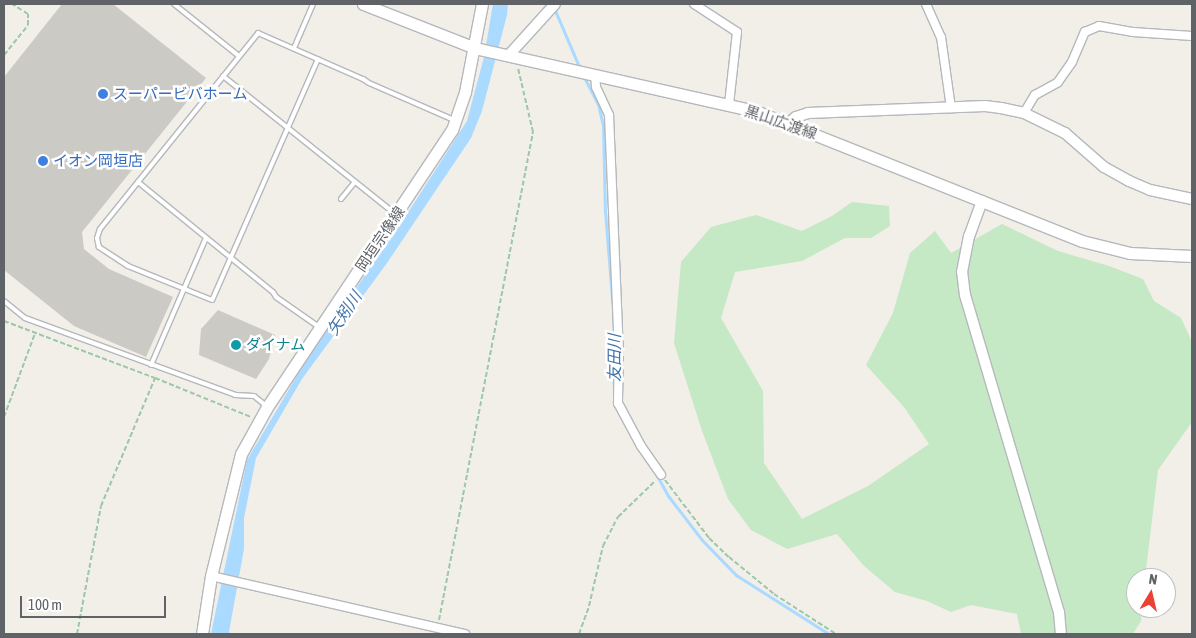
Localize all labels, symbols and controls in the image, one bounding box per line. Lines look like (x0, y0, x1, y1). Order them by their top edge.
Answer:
place label: スーパービバホーム (113, 85, 248, 103)
marker: スーパービバホーム (97, 88, 109, 100)
street label: 黒山広渡線 (743, 101, 819, 143)
place label: イオン岡垣店 (53, 152, 143, 170)
marker: イオン岡垣店 (37, 155, 49, 167)
street label: 岡垣宗像線 (352, 203, 408, 275)
water label: 矢矧川 (323, 288, 365, 338)
water label: 友田川 (604, 334, 624, 382)
place label: ダイナム (246, 336, 306, 354)
marker: ダイナム (230, 339, 242, 351)
north arrow (1126, 568, 1176, 618)
text: N (1148, 571, 1159, 588)
scale bar (22, 586, 169, 618)
text: 100 m (28, 596, 62, 613)

